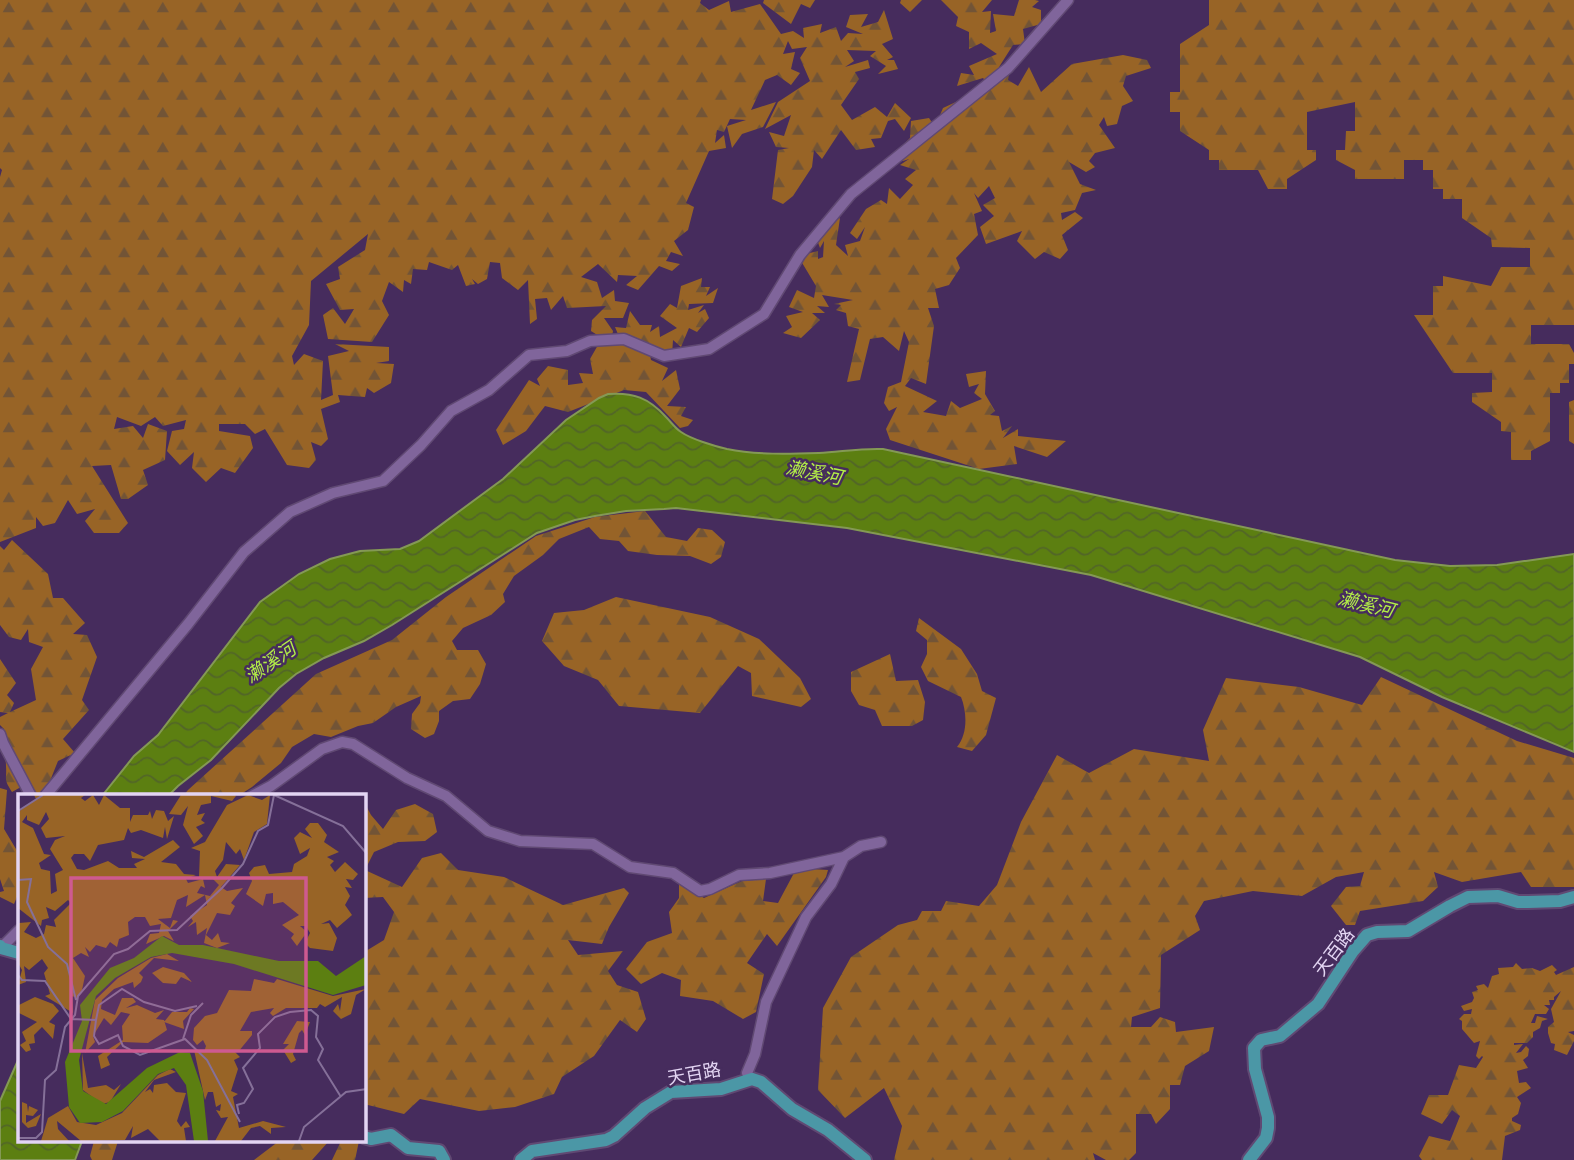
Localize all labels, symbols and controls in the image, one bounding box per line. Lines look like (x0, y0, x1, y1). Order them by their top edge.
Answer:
water label: 濑溪河 (784, 455, 848, 489)
water label: 濑溪河 (1336, 585, 1400, 623)
water label: 濑溪河 (240, 634, 303, 687)
inset map (18, 794, 366, 1142)
street label: 天百路 (1308, 923, 1358, 980)
street label: 天百路 (665, 1057, 722, 1089)

